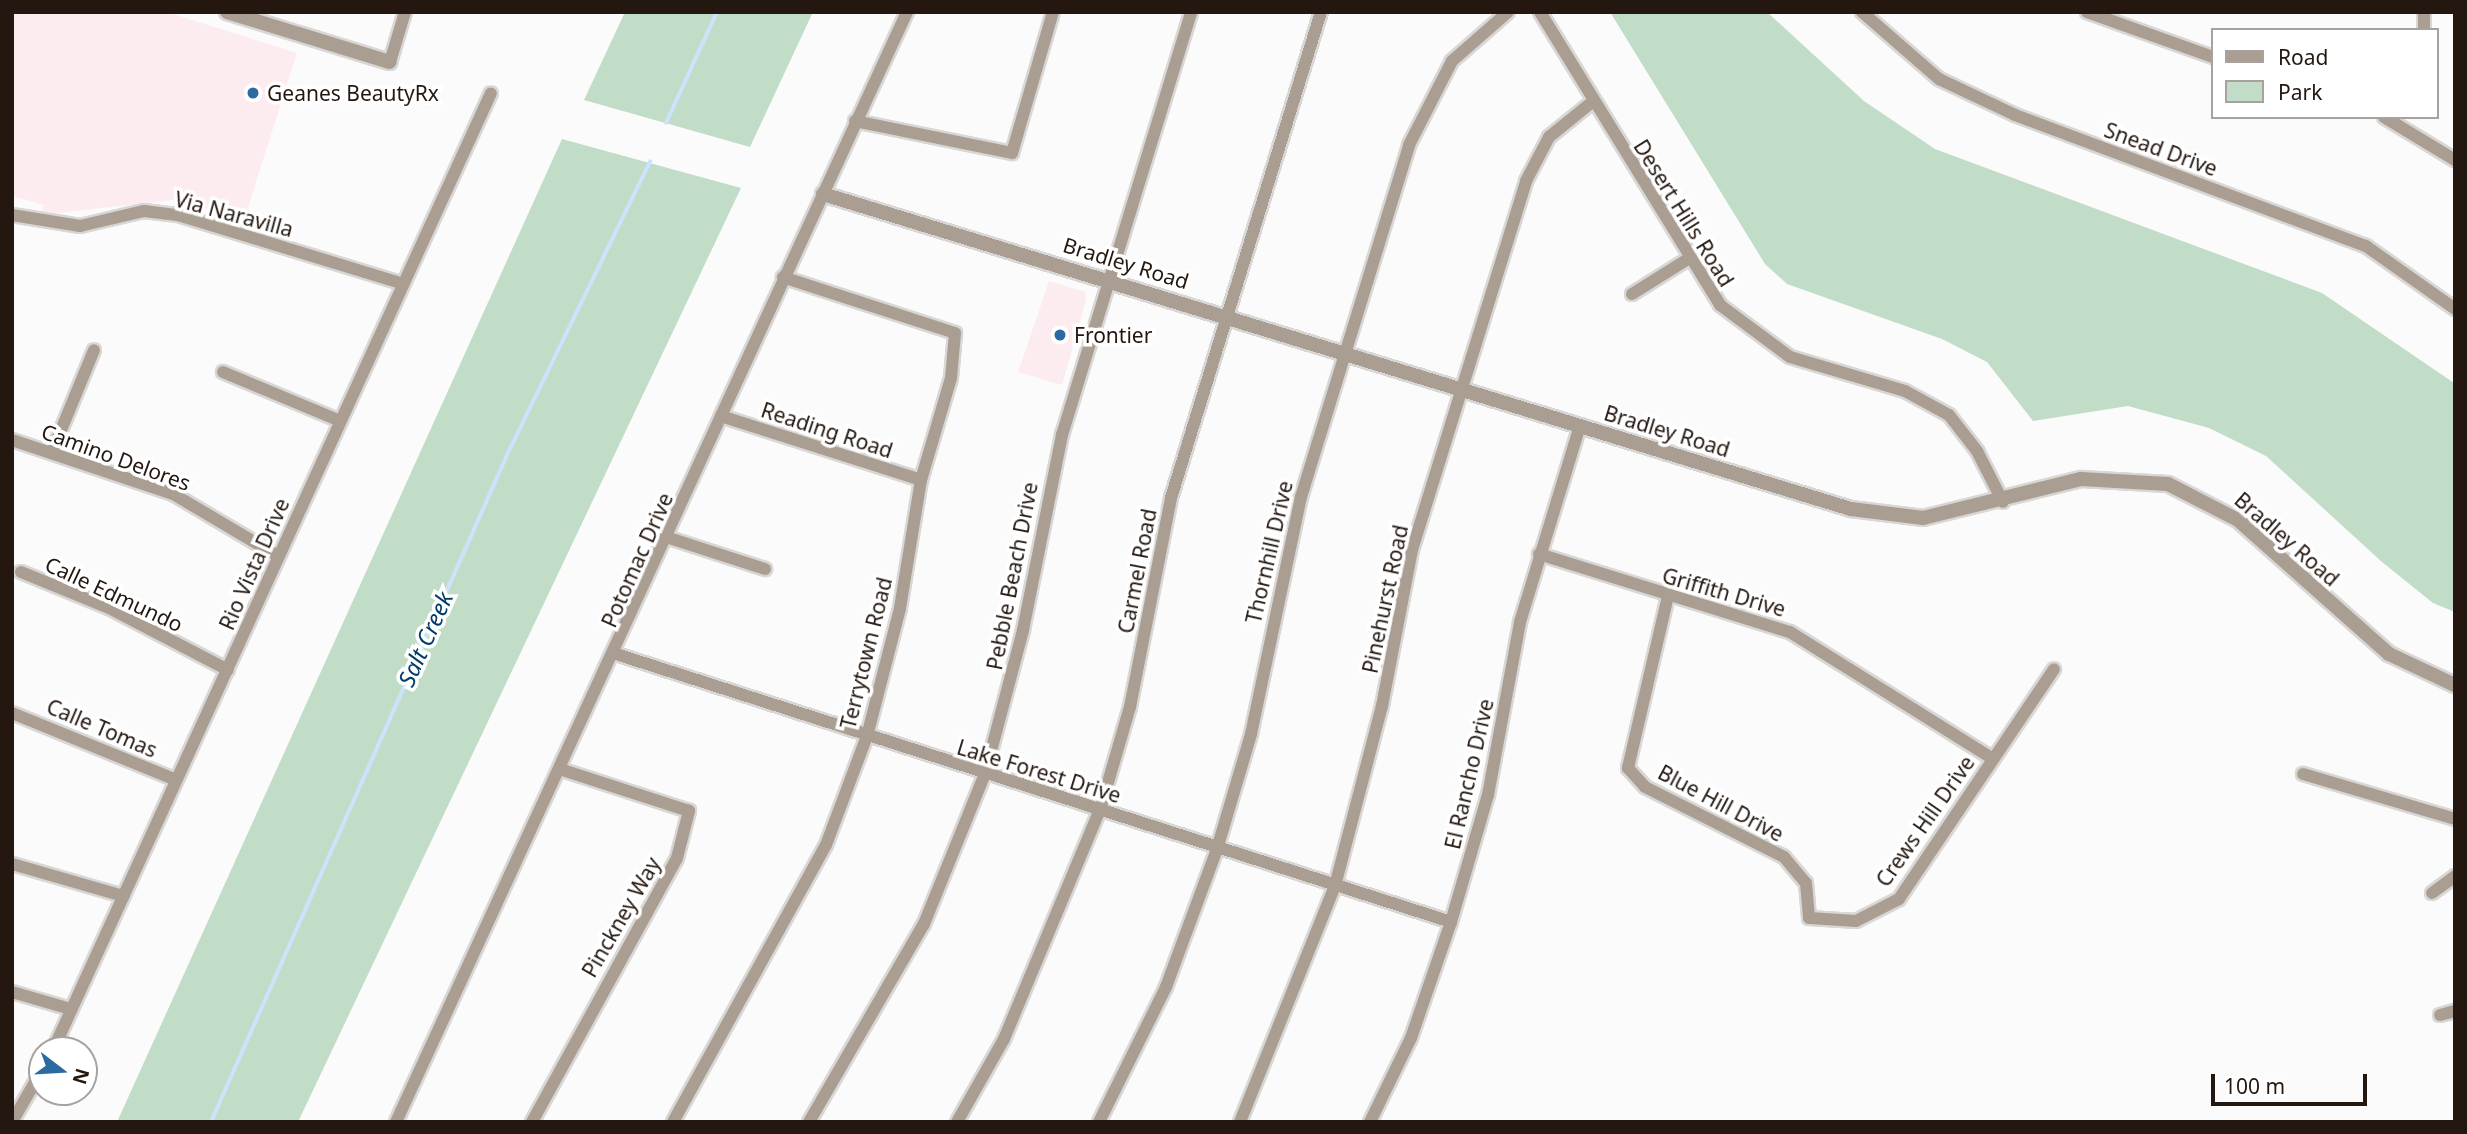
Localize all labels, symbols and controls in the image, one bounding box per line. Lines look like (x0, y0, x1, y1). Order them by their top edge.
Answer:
legend (2212, 28, 2439, 119)
text: Road (2278, 43, 2328, 71)
text: Park (2278, 78, 2322, 106)
place label: Geanes BeautyRx (267, 80, 439, 106)
marker: Geanes BeautyRx (245, 85, 261, 101)
street label: Snead Drive (2101, 117, 2221, 181)
street label: Desert Hills Road (1629, 135, 1739, 291)
street label: Via Naravilla (172, 186, 296, 242)
street label: Bradley Road (1060, 232, 1192, 294)
place label: Frontier (1074, 322, 1152, 348)
marker: Frontier (1052, 327, 1068, 343)
street label: Reading Road (758, 397, 896, 463)
street label: Bradley Road (1601, 400, 1733, 462)
street label: Camino Delores (38, 418, 194, 496)
street label: Thornhill Drive (1240, 478, 1298, 626)
street label: Pebble Beach Drive (981, 480, 1043, 672)
street label: Bradley Road (2230, 487, 2344, 591)
street label: Potomac Drive (596, 489, 678, 631)
street label: Rio Vista Drive (214, 494, 294, 634)
street label: Carmel Road (1113, 506, 1161, 636)
street label: Pinehurst Road (1357, 522, 1413, 676)
street label: Calle Edmundo (41, 551, 187, 637)
street label: Griffith Drive (1659, 562, 1789, 622)
street label: Terrytown Road (835, 575, 897, 731)
water label: Salt Creek (392, 587, 458, 691)
street label: Calle Tomas (43, 693, 161, 763)
street label: El Rancho Drive (1439, 696, 1499, 852)
street label: Lake Forest Drive (954, 734, 1124, 808)
street label: Crews Hill Drive (1870, 751, 1980, 891)
street label: Blue Hill Drive (1654, 759, 1788, 847)
street label: Pinckney Way (576, 852, 666, 982)
north arrow (28, 1036, 98, 1106)
scale bar (2215, 1060, 2371, 1104)
text: N (66, 1065, 96, 1088)
text: 100 m (2224, 1072, 2285, 1100)

